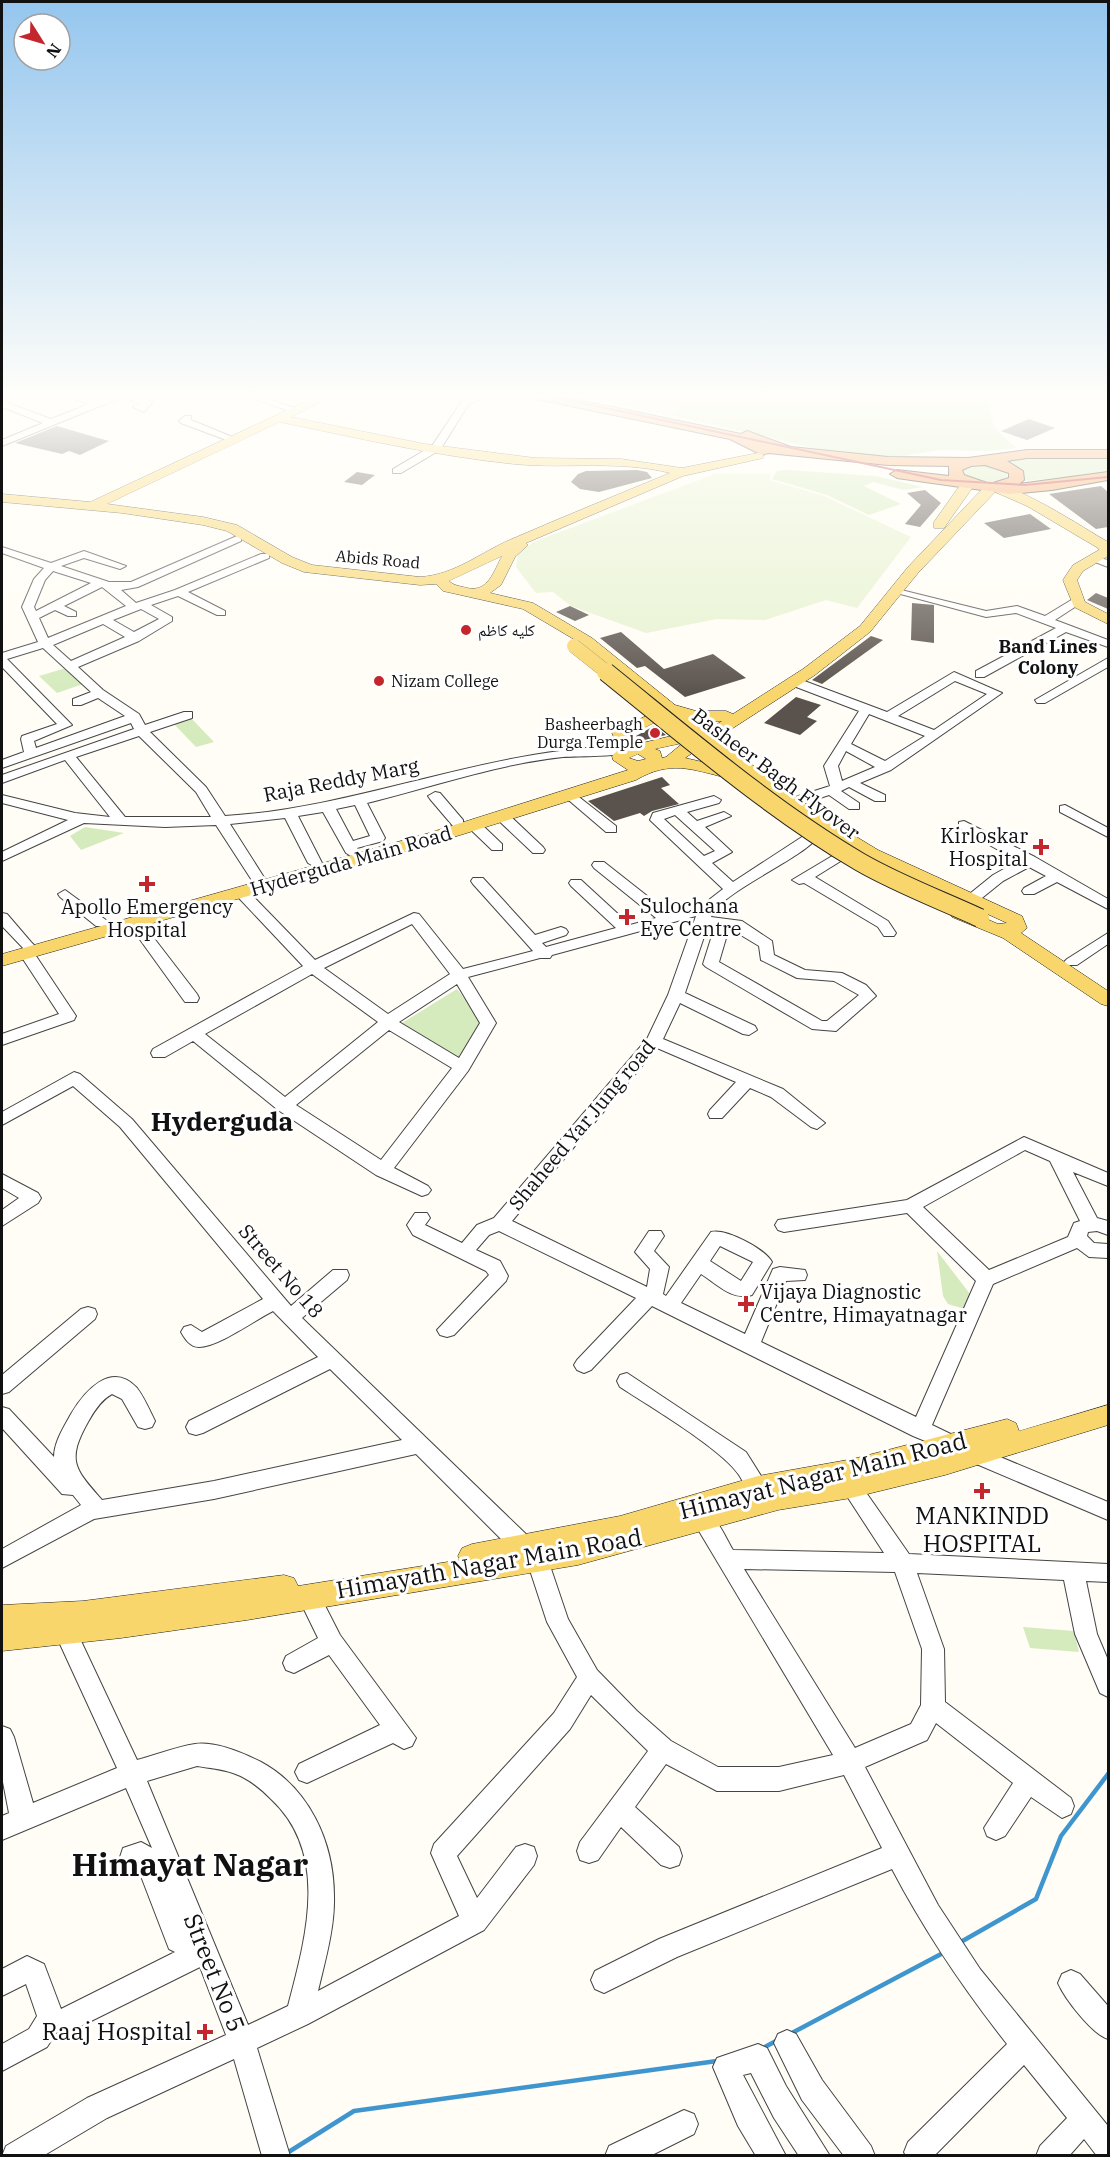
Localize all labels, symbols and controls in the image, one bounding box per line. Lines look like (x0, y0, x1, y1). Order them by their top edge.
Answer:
north arrow (12, 12, 72, 72)
text: N (42, 40, 66, 62)
street label: Abids Road (335, 545, 421, 573)
place label: كليه كاظم (478, 620, 535, 641)
marker: كليه كاظم (459, 623, 473, 637)
district label: Band Lines Colony (999, 635, 1097, 679)
place label: Nizam College (391, 671, 499, 691)
marker: Nizam College (372, 674, 386, 688)
street label: Basheer Bagh Flyover (687, 701, 866, 846)
place label: Basheerbagh Durga Temple (537, 714, 643, 752)
marker: Basheerbagh Durga Temple (648, 726, 662, 740)
street label: Raja Reddy Marg (261, 751, 421, 808)
street label: Hyderguda Main Road (247, 819, 455, 902)
place label: Kirloskar Hospital (940, 822, 1028, 872)
marker: Kirloskar Hospital (1032, 838, 1050, 856)
marker: Apollo Emergency Hospital (138, 875, 156, 893)
place label: Sulochana Eye Centre (640, 892, 742, 942)
place label: Apollo Emergency Hospital (61, 893, 233, 943)
marker: Sulochana Eye Centre (618, 908, 636, 926)
street label: Shaheed Yar Jung road (502, 1034, 661, 1216)
district label: Hyderguda (151, 1104, 293, 1138)
street label: Street No 18 (233, 1218, 330, 1323)
place label: Vijaya Diagnostic Centre, Himayatnagar (760, 1278, 967, 1328)
marker: Vijaya Diagnostic Centre, Himayatnagar (737, 1295, 755, 1313)
street label: Himayat Nagar Main Road (676, 1424, 970, 1526)
marker: MANKINDD HOSPITAL (973, 1482, 991, 1500)
place label: MANKINDD HOSPITAL (915, 1499, 1049, 1559)
street label: Himayath Nagar Main Road (333, 1520, 644, 1606)
district label: Himayat Nagar (72, 1843, 308, 1885)
street label: Street No 5 (177, 1909, 253, 2037)
place label: Raaj Hospital (42, 2015, 192, 2047)
marker: Raaj Hospital (196, 2023, 214, 2041)

